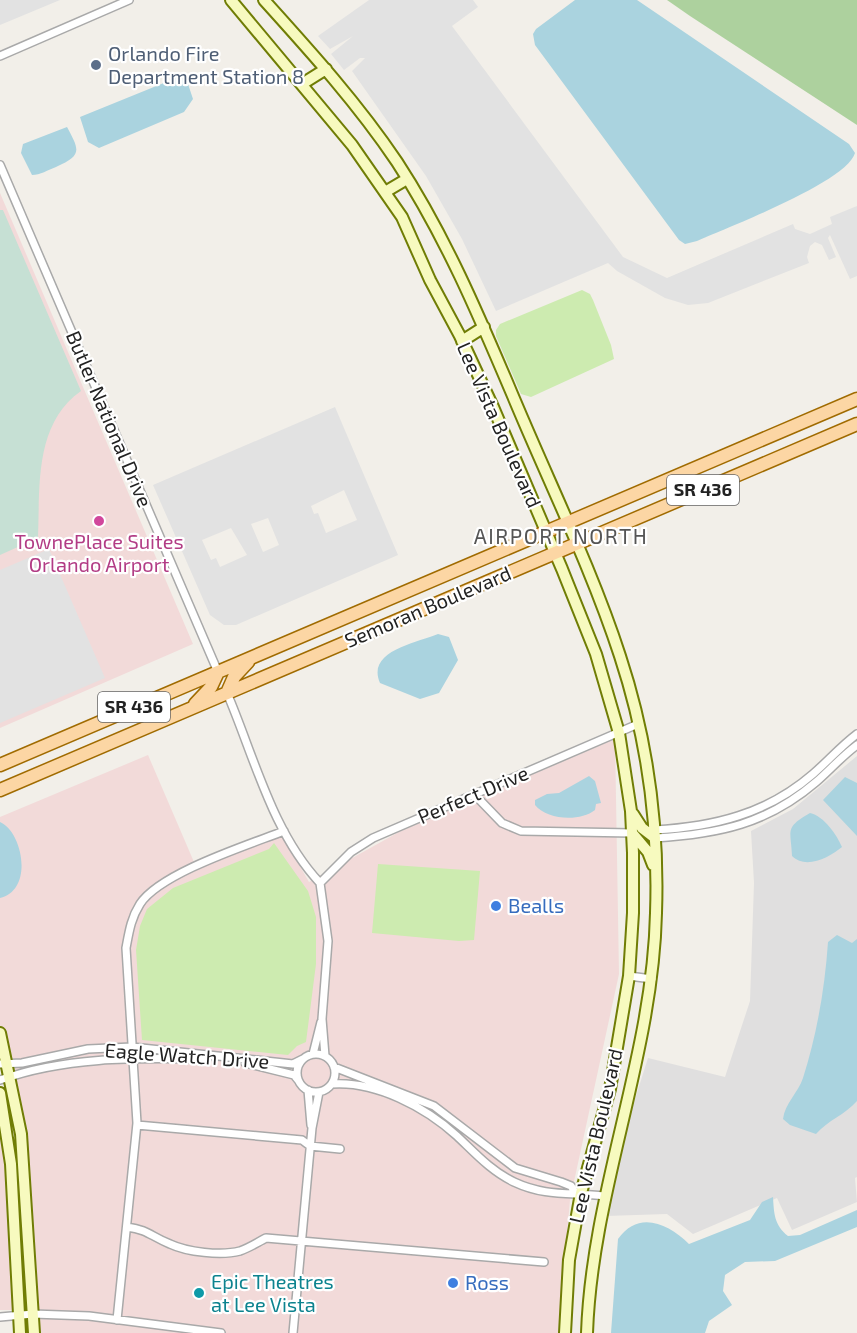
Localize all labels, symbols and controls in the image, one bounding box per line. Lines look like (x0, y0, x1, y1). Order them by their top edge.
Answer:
place label: Orlando Fire Department Station 8 (108, 41, 304, 88)
marker: Orlando Fire Department Station 8 (89, 58, 103, 72)
street label: Butler National Drive (62, 327, 158, 510)
street label: Lee Vista Boulevard (453, 338, 547, 511)
road number: SR 436 (667, 475, 739, 505)
marker: TownePlace Suites Orlando Airport (92, 514, 106, 528)
district label: AIRPORT NORTH (474, 523, 648, 548)
place label: TownePlace Suites Orlando Airport (14, 529, 184, 576)
street label: Semoran Boulevard (341, 560, 514, 652)
road number: SR 436 (98, 692, 170, 722)
street label: Perfect Drive (414, 760, 532, 828)
place label: Bealls (508, 893, 564, 917)
marker: Bealls (489, 899, 503, 913)
street label: Eagle Watch Drive (104, 1037, 270, 1073)
street label: Lee Vista Boulevard (563, 1046, 627, 1225)
place label: Epic Theatres at Lee Vista (211, 1269, 334, 1316)
place label: Ross (465, 1270, 509, 1294)
marker: Ross (446, 1276, 460, 1290)
marker: Epic Theatres at Lee Vista (192, 1286, 206, 1300)

